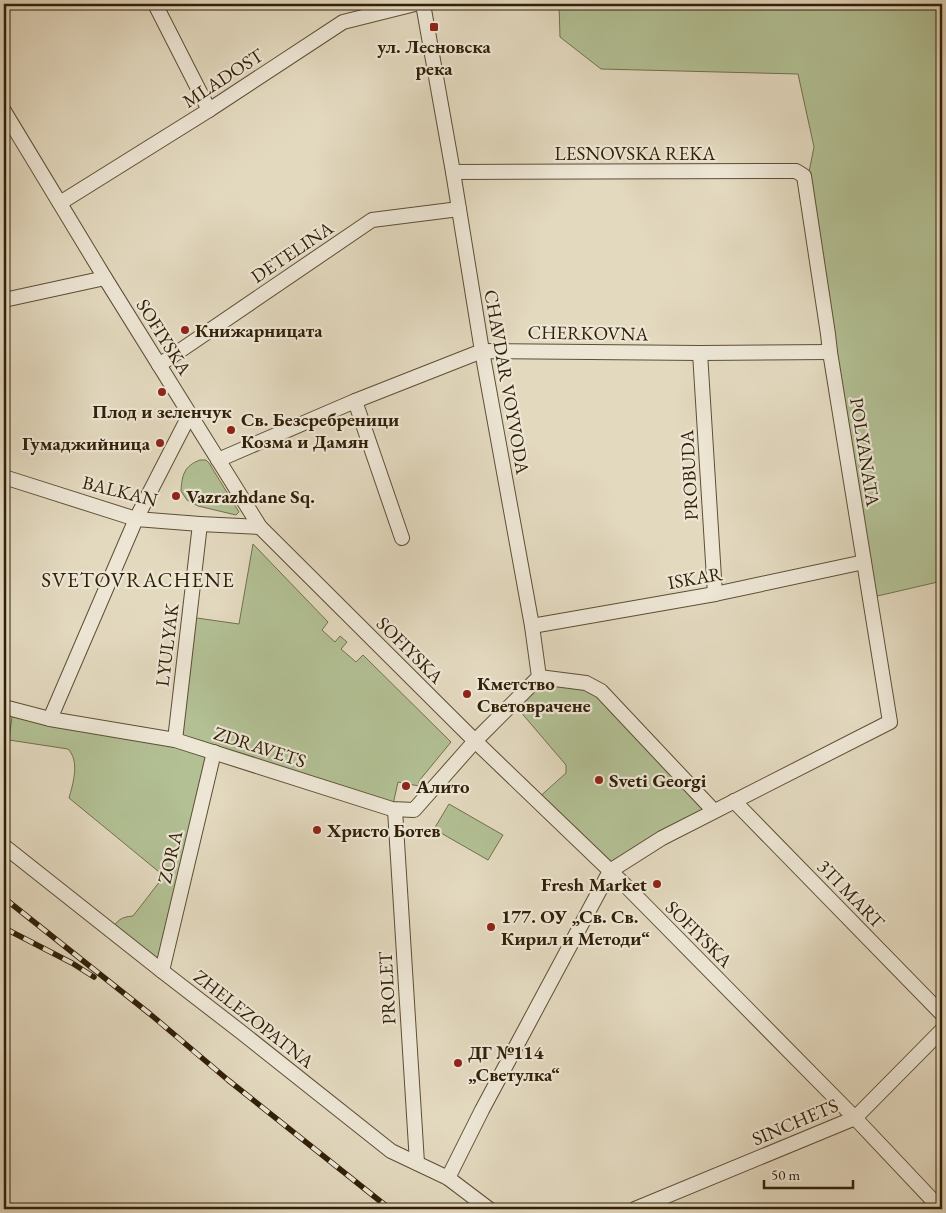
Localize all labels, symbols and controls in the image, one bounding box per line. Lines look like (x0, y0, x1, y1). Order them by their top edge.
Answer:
marker: ул. Лесновска река (428, 21, 440, 33)
place label: ул. Лесновска река (377, 34, 492, 81)
street label: MLADOST (178, 42, 269, 113)
street label: LESNOVSKA REKA (555, 141, 716, 166)
street label: DETELINA (246, 215, 339, 289)
street label: CHAVDAR VOYVODA (478, 288, 536, 477)
street label: SOFIYSKA (131, 294, 198, 381)
place label: Книжарницата (195, 318, 323, 343)
street label: CHERKOVNA (527, 319, 649, 347)
marker: Книжарницата (179, 324, 191, 336)
marker: Плод и зеленчук (156, 386, 168, 398)
street label: POLYANATA (844, 396, 886, 509)
place label: Плод и зеленчук (92, 399, 232, 424)
place label: Св. Безсребреници Козма и Дамян (241, 407, 399, 454)
marker: Св. Безсребреници Козма и Дамян (225, 424, 237, 436)
street label: PROBUDA (674, 428, 704, 521)
place label: Гумаджийница (22, 431, 151, 456)
marker: Гумаджийница (154, 437, 166, 449)
street label: BALKAN (80, 470, 160, 512)
place label: Vazrazhdane Sq. (186, 484, 315, 509)
marker: Vazrazhdane Sq. (170, 490, 182, 502)
street label: ISKAR (666, 561, 725, 595)
district label: SVETOVRACHENE (41, 566, 235, 593)
street label: LYULYAK (150, 601, 185, 688)
street label: SOFIYSKA (371, 611, 450, 690)
place label: Кметство Световрачене (477, 671, 591, 718)
marker: Кметство Световрачене (461, 688, 473, 700)
street label: ZDRAVETS (211, 720, 309, 774)
place label: Sveti Georgi (609, 768, 707, 793)
place label: Алито (415, 774, 470, 799)
marker: Sveti Georgi (593, 774, 605, 786)
marker: Алито (400, 780, 412, 792)
place label: Христо Ботев (326, 818, 441, 843)
marker: Христо Ботев (311, 824, 323, 836)
street label: ZORA (152, 827, 188, 886)
street label: 3TI MART (812, 854, 890, 934)
place label: Fresh Market (541, 872, 647, 897)
marker: Fresh Market (651, 878, 663, 890)
street label: SOFIYSKA (660, 895, 739, 974)
place label: 177. ОУ „Св. Св. Кирил и Методи“ (501, 904, 650, 951)
marker: 177. ОУ „Св. Св. Кирил и Методи“ (485, 921, 497, 933)
street label: PROLET (373, 951, 401, 1025)
street label: ZHELEZOPATNA (189, 964, 320, 1074)
place label: ДГ №114 „Светулка“ (468, 1040, 560, 1087)
marker: ДГ №114 „Светулка“ (452, 1057, 464, 1069)
street label: SINCHETS (748, 1093, 842, 1151)
scale bar (764, 1158, 852, 1190)
text: 50 m (771, 1165, 800, 1184)

